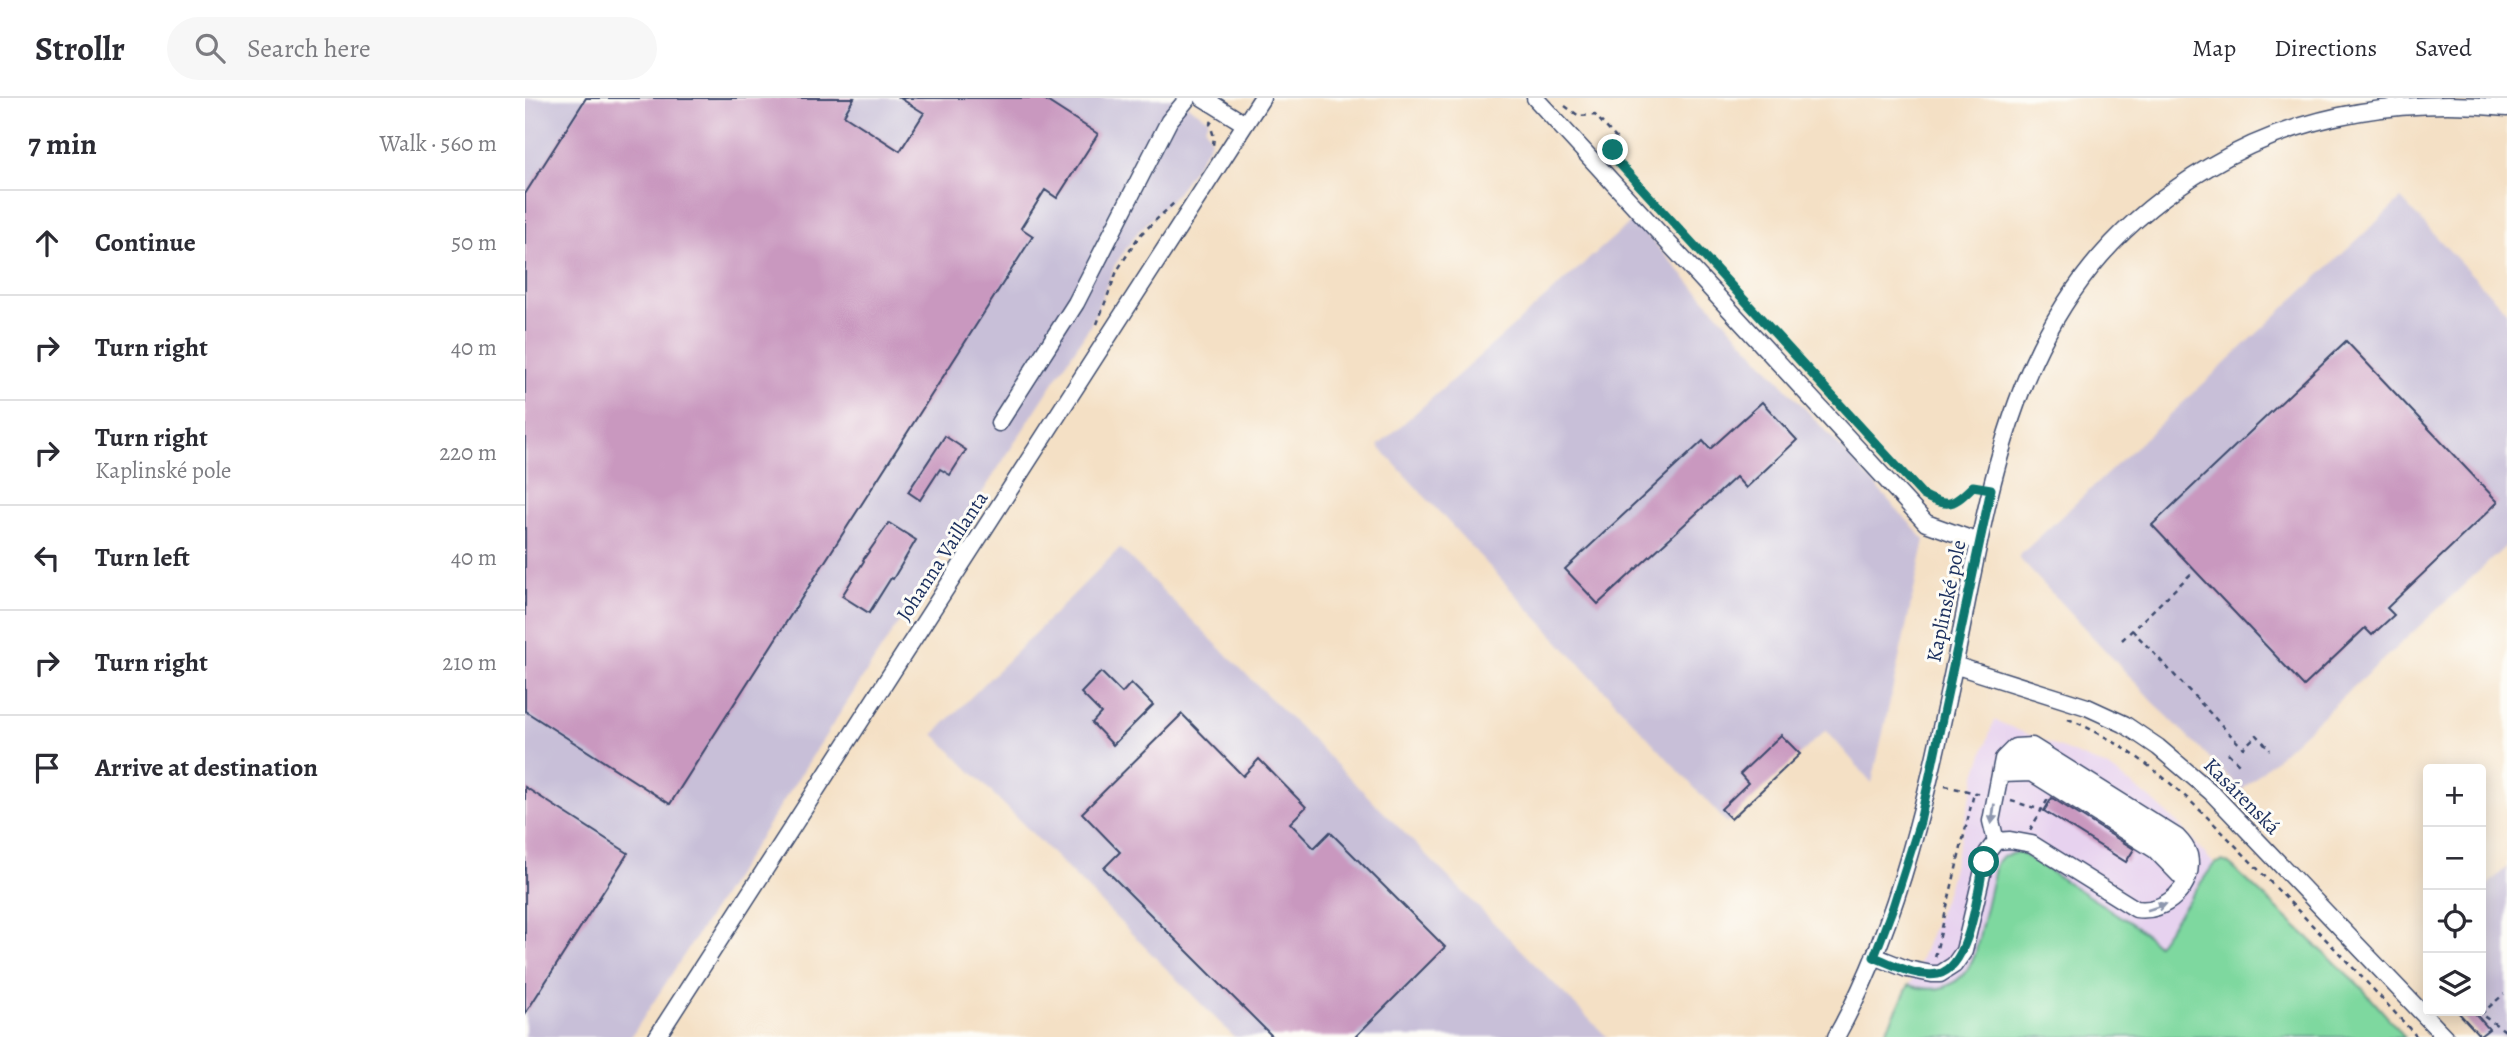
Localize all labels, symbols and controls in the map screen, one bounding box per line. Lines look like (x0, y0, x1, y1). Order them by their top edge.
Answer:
search box (167, 17, 657, 80)
text: Strollr (35, 26, 125, 71)
icon: search (191, 29, 229, 67)
text: Search here (247, 31, 371, 66)
text: Map (2192, 32, 2236, 64)
text: Directions (2274, 32, 2377, 64)
text: Saved (2415, 32, 2472, 64)
text: 7 min (28, 124, 97, 164)
text: Walk · 560 m (380, 128, 497, 159)
route end (1597, 134, 1628, 165)
icon: ahead (28, 224, 66, 262)
text: Continue (95, 225, 196, 260)
text: 50 m (451, 227, 497, 258)
icon: right (28, 329, 66, 367)
text: Turn right (95, 330, 208, 365)
text: 40 m (451, 332, 497, 363)
text: Turn right (95, 420, 208, 455)
icon: right (28, 434, 66, 472)
text: 220 m (439, 437, 497, 468)
text: Kaplinské pole (95, 455, 231, 486)
street label: Johanna Vaillanta (890, 485, 995, 626)
street label: Kaplinské pole (1919, 537, 1973, 665)
icon: left (28, 539, 66, 577)
text: Turn left (95, 540, 190, 575)
text: 40 m (451, 542, 497, 573)
icon: right (28, 644, 66, 682)
text: Turn right (95, 645, 208, 680)
text: 210 m (442, 647, 497, 678)
icon: arrive (28, 749, 66, 787)
text: Arrive at destination (95, 750, 318, 785)
street label: Kasárenská (2197, 751, 2287, 841)
map controls (2423, 764, 2486, 1016)
button: + (2423, 764, 2486, 827)
one-way arrow (1987, 803, 1998, 825)
button: − (2423, 827, 2486, 890)
route start (1968, 846, 1999, 877)
button: locate (2423, 890, 2486, 953)
one-way arrow (2147, 901, 2168, 911)
button: layers (2423, 953, 2486, 1016)

